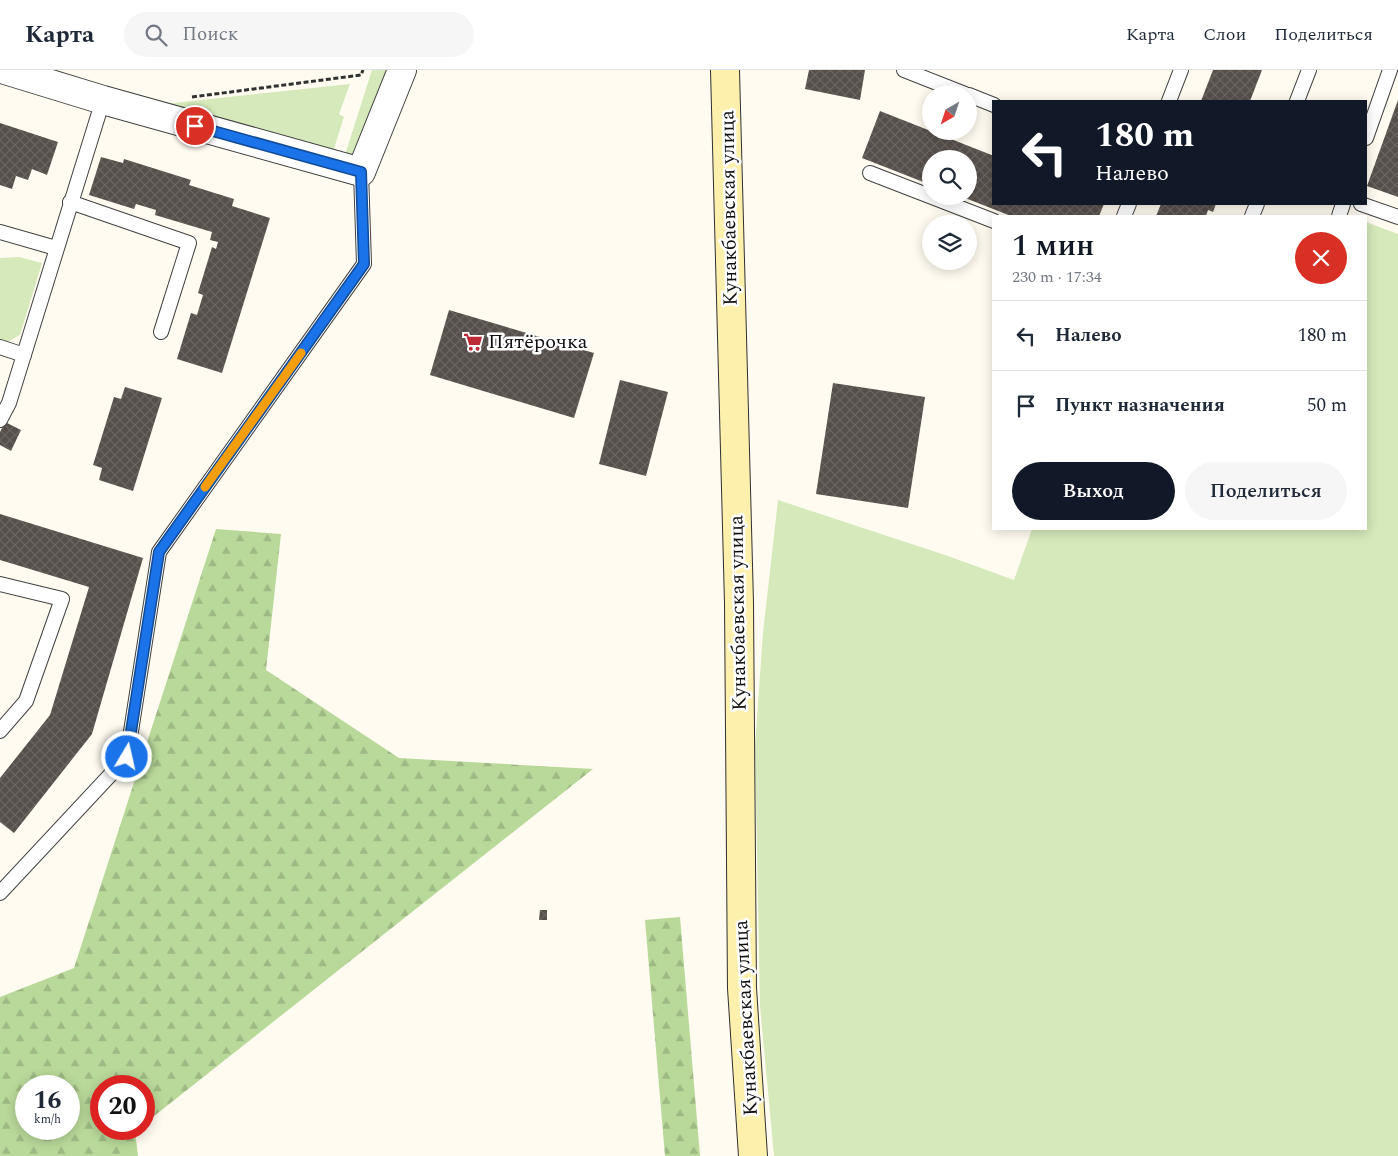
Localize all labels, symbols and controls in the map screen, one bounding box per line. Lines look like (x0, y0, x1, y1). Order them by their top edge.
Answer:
search box (124, 12, 474, 57)
text: Карта (25, 17, 94, 53)
text: Поиск (182, 20, 238, 49)
icon: search (142, 21, 170, 49)
text: Карта (1126, 21, 1175, 48)
text: Слои (1203, 21, 1246, 48)
text: Поделиться (1274, 21, 1373, 48)
north arrow (922, 85, 978, 140)
map controls (922, 85, 977, 270)
pin (174, 105, 216, 147)
text: 180 m (1095, 109, 1194, 162)
street label: Кунакбаевская улица (712, 110, 746, 306)
icon: arrive (181, 112, 209, 140)
icon: left (1012, 120, 1077, 185)
button: search (922, 150, 977, 205)
text: Налево (1095, 157, 1169, 190)
button: layers (922, 215, 977, 270)
text: 1 мин (1012, 223, 1094, 269)
button: close (1295, 232, 1347, 284)
text: 230 m · 17:34 (1012, 265, 1102, 289)
text: Налево (1055, 321, 1122, 350)
text: 180 m (1297, 321, 1347, 350)
icon: left (1012, 322, 1040, 350)
place label: Пятёрочка (488, 327, 588, 357)
supermarket icon: Пятёрочка (462, 331, 484, 353)
text: Пункт назначения (1055, 391, 1225, 420)
text: 50 m (1307, 391, 1347, 420)
icon: arrive (1012, 392, 1040, 420)
button: Выход (1012, 462, 1175, 520)
button: Поделиться (1185, 462, 1347, 520)
street label: Кунакбаевская улица (721, 515, 755, 711)
position arrow (100, 730, 152, 782)
street label: Кунакбаевская улица (726, 919, 766, 1117)
speed limit sign: 20 (90, 1075, 155, 1140)
text: 16 (33, 1082, 62, 1120)
text: km/h (34, 1110, 61, 1129)

